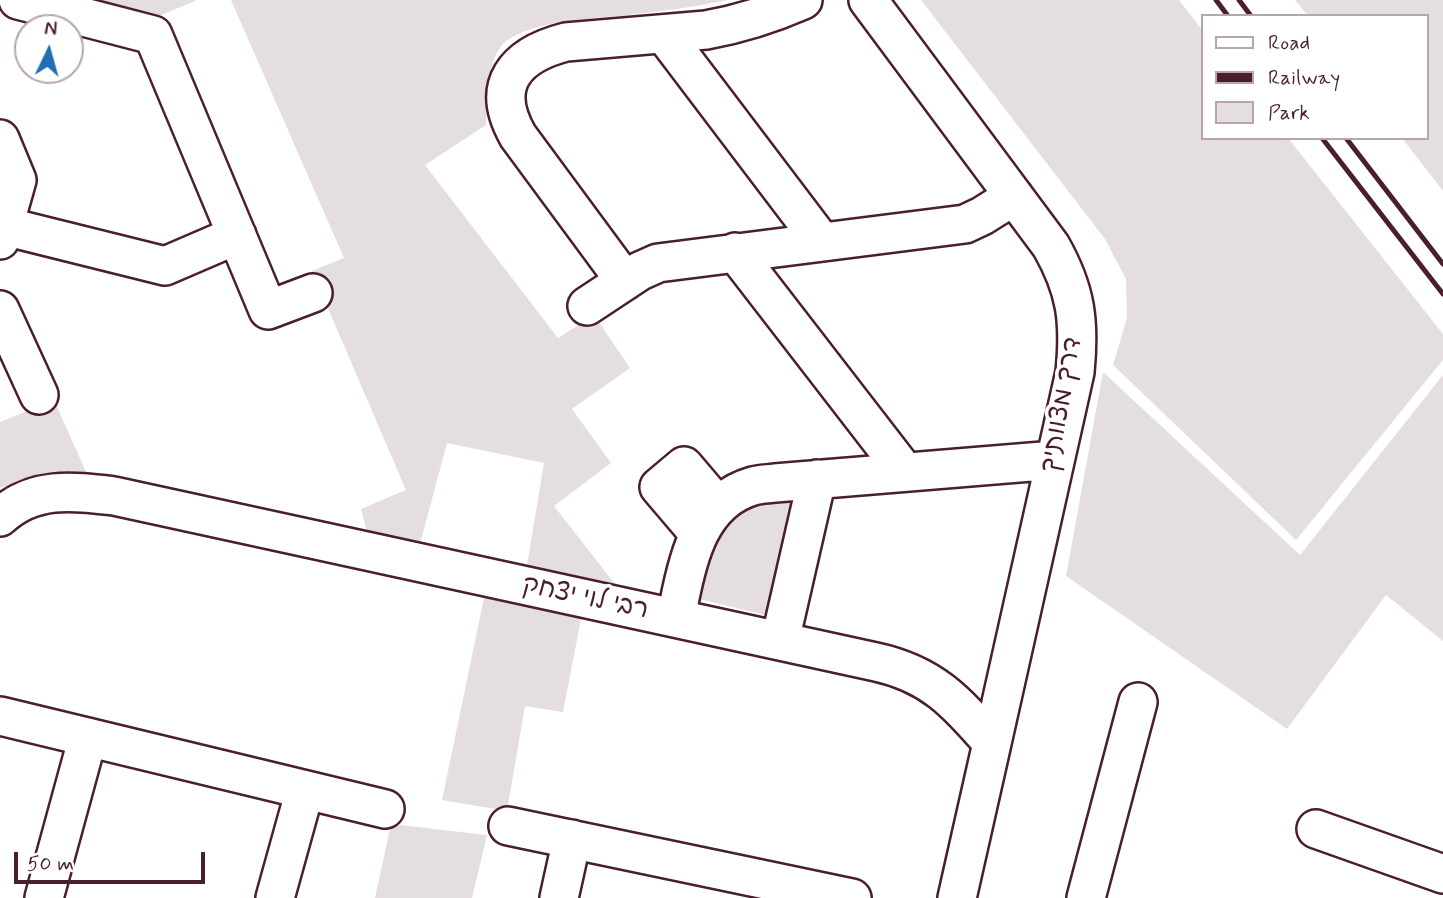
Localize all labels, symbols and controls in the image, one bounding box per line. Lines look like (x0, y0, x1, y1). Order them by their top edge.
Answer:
north arrow (14, 14, 84, 84)
legend (1202, 14, 1429, 140)
text: N (43, 17, 58, 43)
text: Road (1268, 29, 1310, 57)
text: Railway (1268, 64, 1340, 92)
text: Park (1268, 99, 1310, 127)
street label: דרך מצוותיך (1036, 335, 1090, 475)
street label: רבי לוי יצחק (519, 570, 651, 628)
scale bar (18, 838, 208, 882)
text: 50 m (27, 850, 74, 878)

